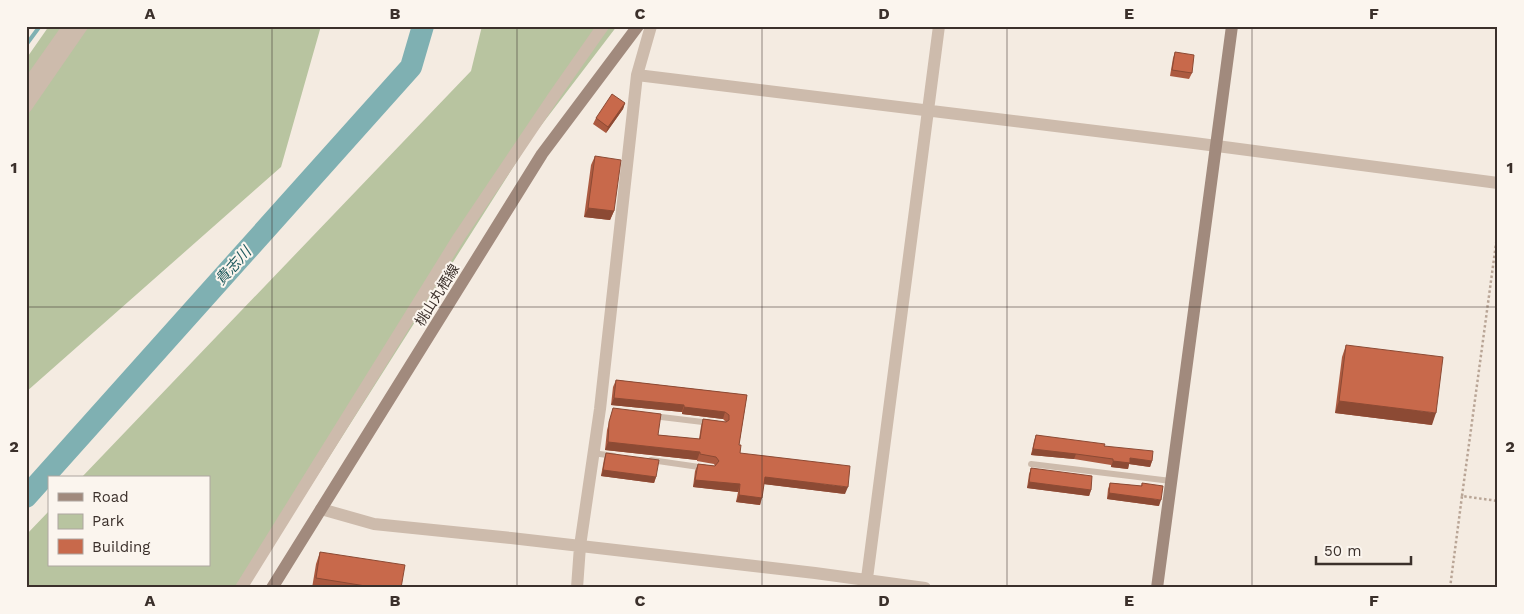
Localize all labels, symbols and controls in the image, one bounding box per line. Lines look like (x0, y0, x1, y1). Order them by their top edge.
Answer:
text: A (145, 4, 156, 23)
text: B (390, 4, 401, 23)
text: C (635, 4, 646, 23)
text: D (878, 4, 890, 23)
text: E (1124, 4, 1134, 23)
text: F (1369, 4, 1379, 23)
text: 1 (11, 158, 17, 177)
text: 1 (1507, 158, 1513, 177)
water label: 貴志川 (211, 242, 256, 289)
street label: 桃山丸栖線 (412, 261, 462, 329)
text: 2 (9, 437, 19, 456)
text: 2 (1505, 437, 1515, 456)
legend (48, 476, 210, 566)
text: Road (92, 488, 129, 506)
text: Park (92, 512, 125, 530)
scale bar (1316, 534, 1412, 566)
text: Building (92, 538, 150, 556)
text: 50 m (1324, 542, 1361, 560)
text: A (145, 591, 156, 610)
text: B (390, 591, 401, 610)
text: C (635, 591, 646, 610)
text: D (878, 591, 890, 610)
text: E (1124, 591, 1134, 610)
text: F (1369, 591, 1379, 610)

